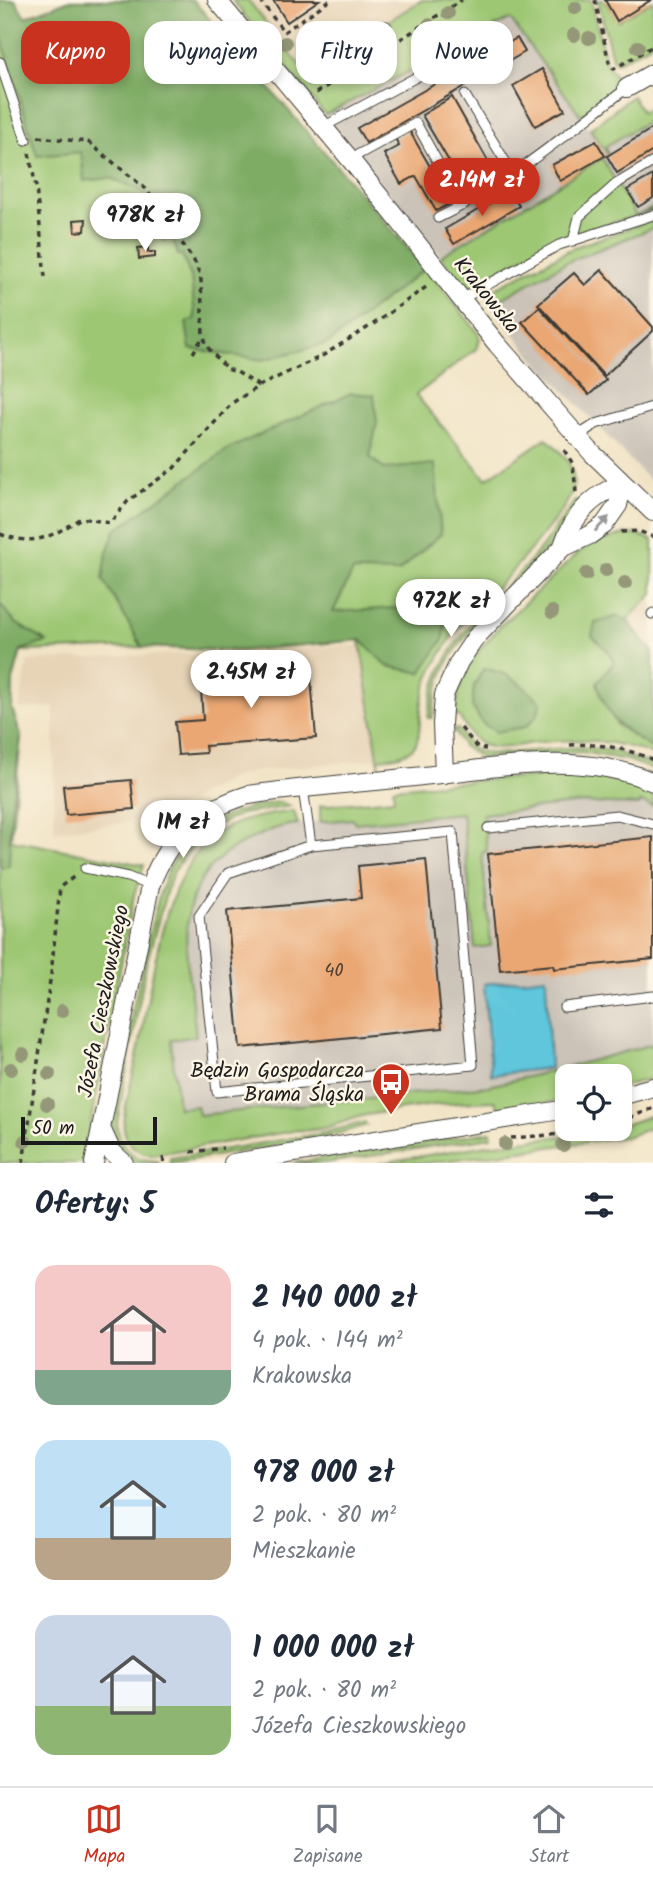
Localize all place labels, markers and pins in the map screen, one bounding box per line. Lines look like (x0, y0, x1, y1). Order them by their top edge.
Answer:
pin: 2.14M zł (410, 158, 554, 218)
pin: 978K zł (80, 194, 210, 253)
pin: 972K zł (386, 580, 516, 639)
pin: 2.45M zł (179, 650, 323, 710)
pin: 1M zł (134, 800, 232, 860)
place label: Będzin Gospodarcza Brama Śląska (191, 1055, 364, 1112)
bus stop icon: Będzin Gospodarcza Brama Śląska (370, 1061, 412, 1116)

